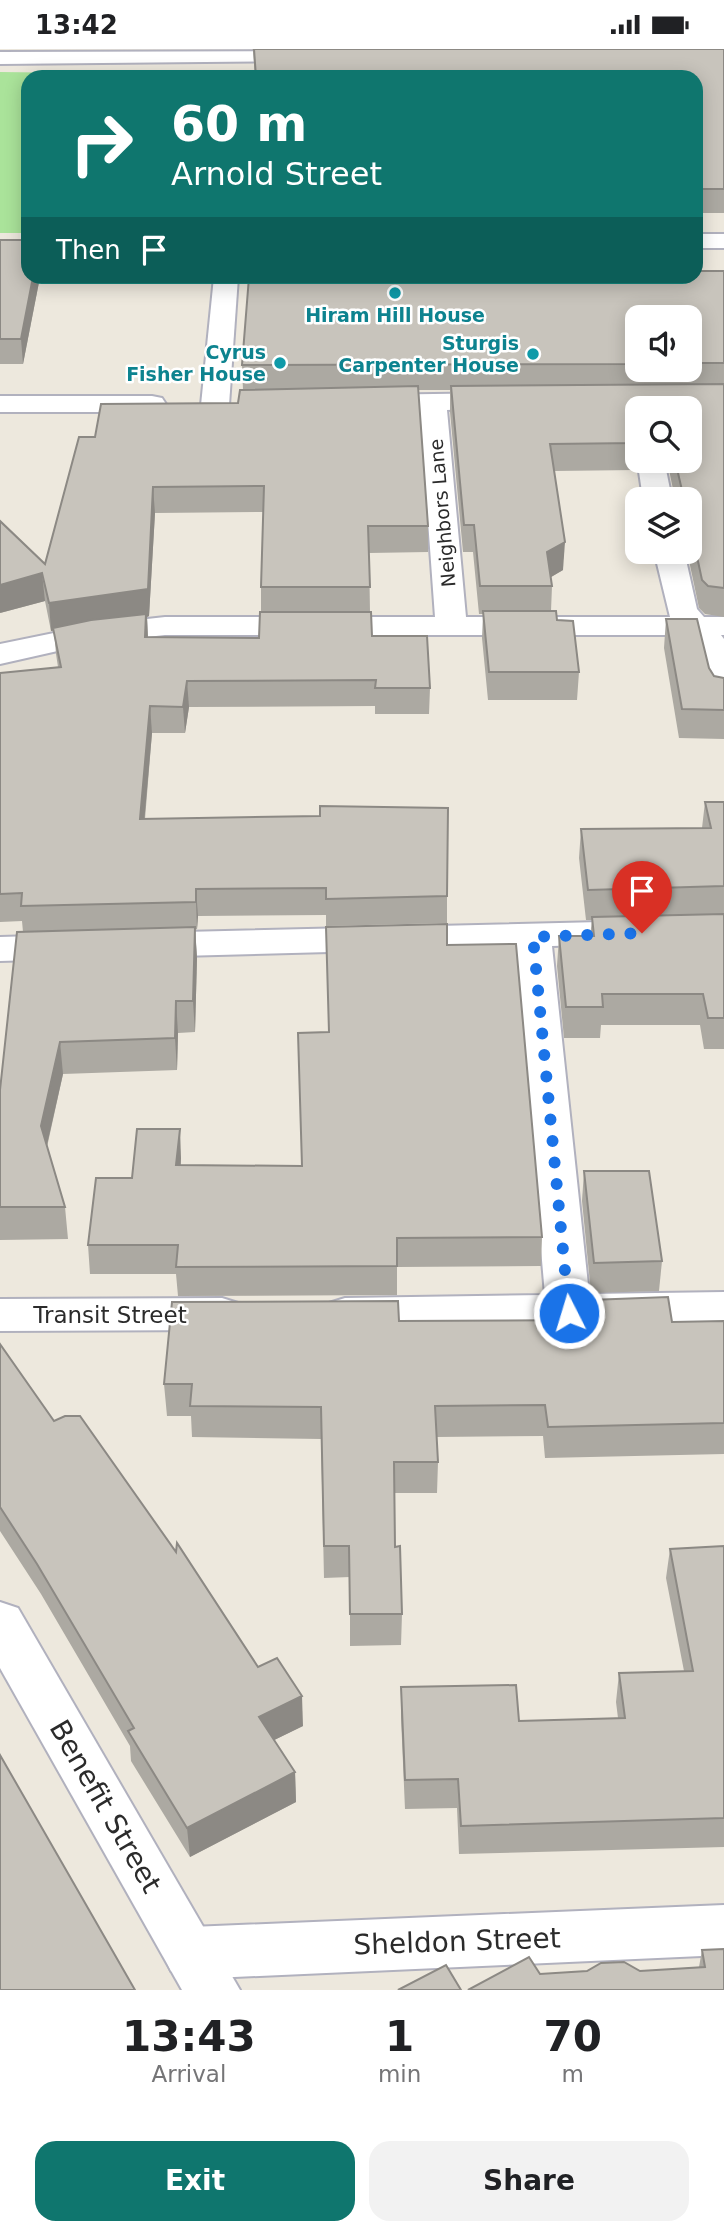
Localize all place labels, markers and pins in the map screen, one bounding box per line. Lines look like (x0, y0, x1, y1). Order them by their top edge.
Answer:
marker: Hiram Hill House (387, 285, 403, 301)
place label: Hiram Hill House (305, 304, 485, 326)
place label: Sturgis Carpenter House (338, 332, 519, 376)
place label: Cyrus Fisher House (126, 341, 266, 385)
marker: Sturgis Carpenter House (525, 346, 541, 362)
marker: Cyrus Fisher House (272, 355, 288, 371)
pin (612, 861, 672, 933)

